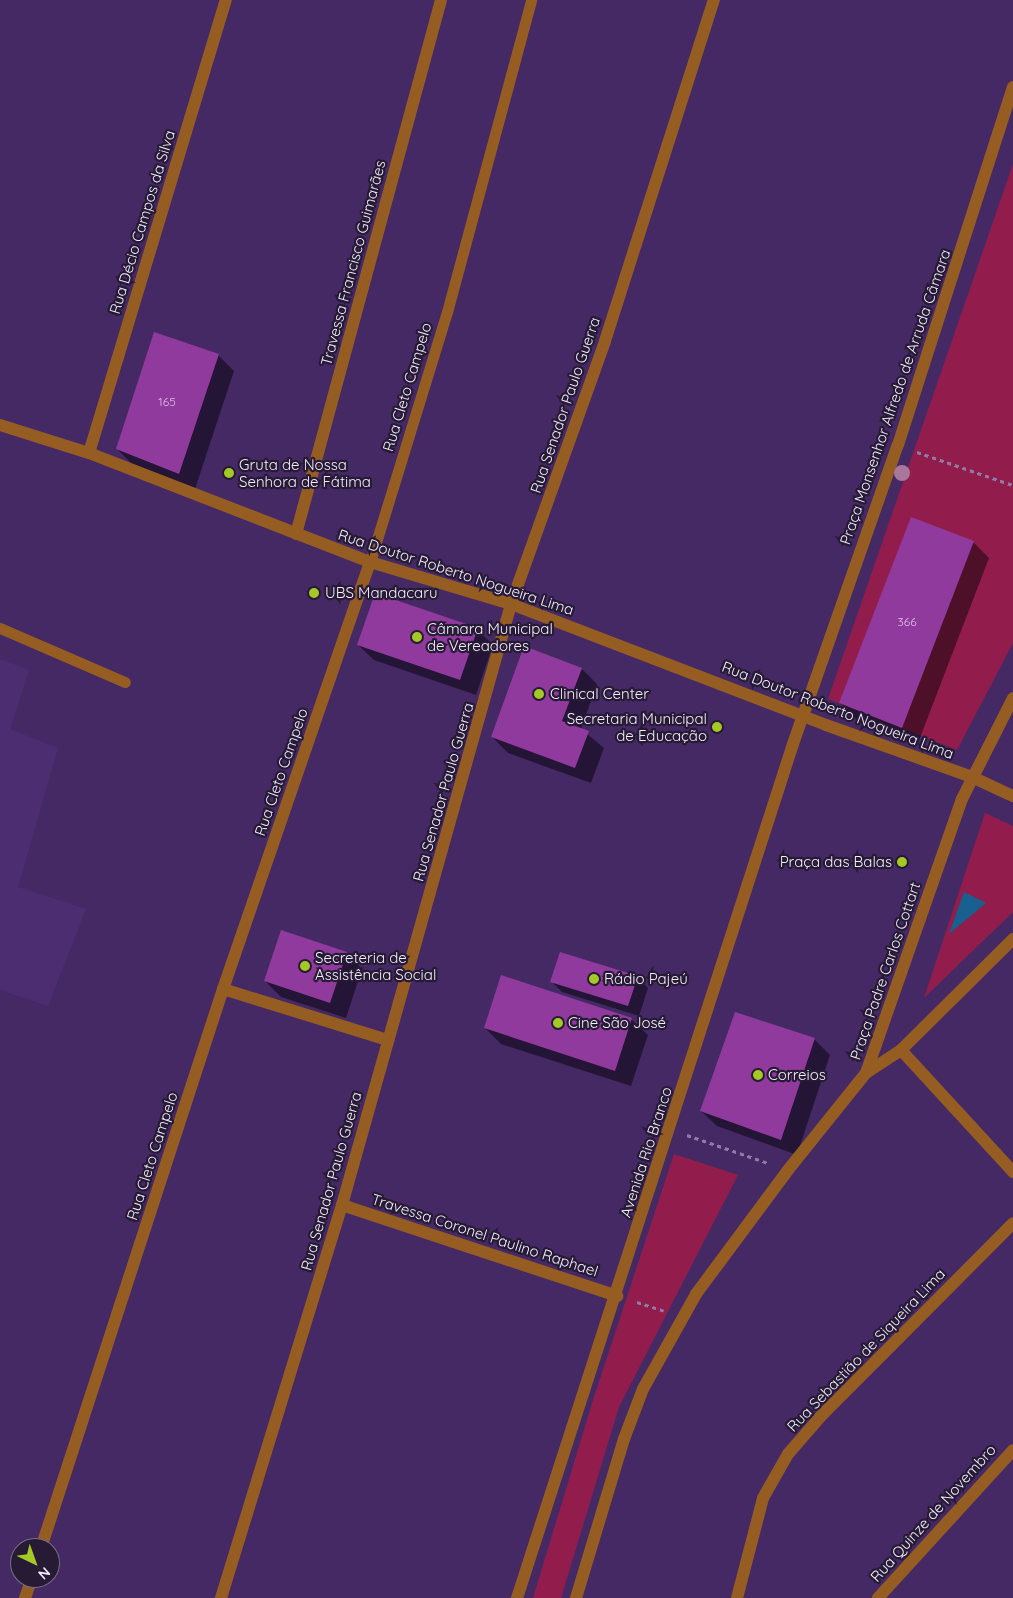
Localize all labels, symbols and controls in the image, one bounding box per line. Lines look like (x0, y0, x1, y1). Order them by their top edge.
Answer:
street label: Rua Décio Campos da Silva (105, 128, 179, 316)
street label: Travessa Francisco Guimarães (317, 158, 389, 368)
street label: Praça Monsenhor Alfredo de Arruda Câmara (836, 247, 954, 547)
street label: Rua Senador Paulo Guerra (526, 315, 604, 495)
street label: Rua Cleto Campelo (379, 320, 435, 454)
house number: 165 (158, 395, 176, 409)
place label: Gruta de Nossa Senhora de Fátima (239, 455, 371, 490)
marker: Gruta de Nossa Senhora de Fátima (223, 467, 235, 479)
street label: Rua Doutor Roberto Nogueira Lima (336, 525, 576, 619)
place label: UBS Mandacaru (325, 584, 437, 602)
marker: UBS Mandacaru (307, 586, 321, 600)
house number: 366 (897, 615, 917, 629)
place label: Câmara Municipal de Vereadores (427, 619, 553, 654)
marker: Câmara Municipal de Vereadores (411, 631, 423, 643)
street label: Rua Doutor Roberto Nogueira Lima (720, 657, 956, 763)
place label: Clinical Center (550, 685, 649, 703)
marker: Clinical Center (532, 687, 546, 701)
street label: Rua Senador Paulo Guerra (409, 701, 477, 883)
street label: Rua Cleto Campelo (251, 706, 311, 838)
place label: Secretaria Municipal de Educação (567, 709, 707, 744)
marker: Secretaria Municipal de Educação (711, 721, 723, 733)
place label: Praça das Balas (780, 853, 892, 871)
marker: Praça das Balas (896, 856, 908, 868)
street label: Praça Padre Carlos Cottart (846, 880, 924, 1062)
place label: Secreteria de Assistência Social (315, 948, 436, 983)
marker: Secreteria de Assistência Social (299, 960, 311, 972)
place label: Rádio Pajeú (604, 970, 688, 988)
marker: Rádio Pajeú (588, 973, 600, 985)
place label: Cine São José (568, 1014, 666, 1032)
marker: Cine São José (552, 1017, 564, 1029)
place label: Correios (768, 1066, 826, 1084)
marker: Correios (752, 1069, 764, 1081)
street label: Avenida Rio Branco (616, 1084, 676, 1220)
street label: Rua Cleto Campelo (123, 1090, 181, 1222)
street label: Rua Senador Paulo Guerra (297, 1090, 365, 1272)
street label: Travessa Coronel Paulino Raphael (369, 1190, 601, 1280)
street label: Rua Sebastião de Siqueira Lima (783, 1265, 949, 1435)
street label: Rua Quinze de Novembro (867, 1441, 999, 1585)
north arrow (10, 1538, 60, 1588)
text: N (35, 1563, 54, 1584)

